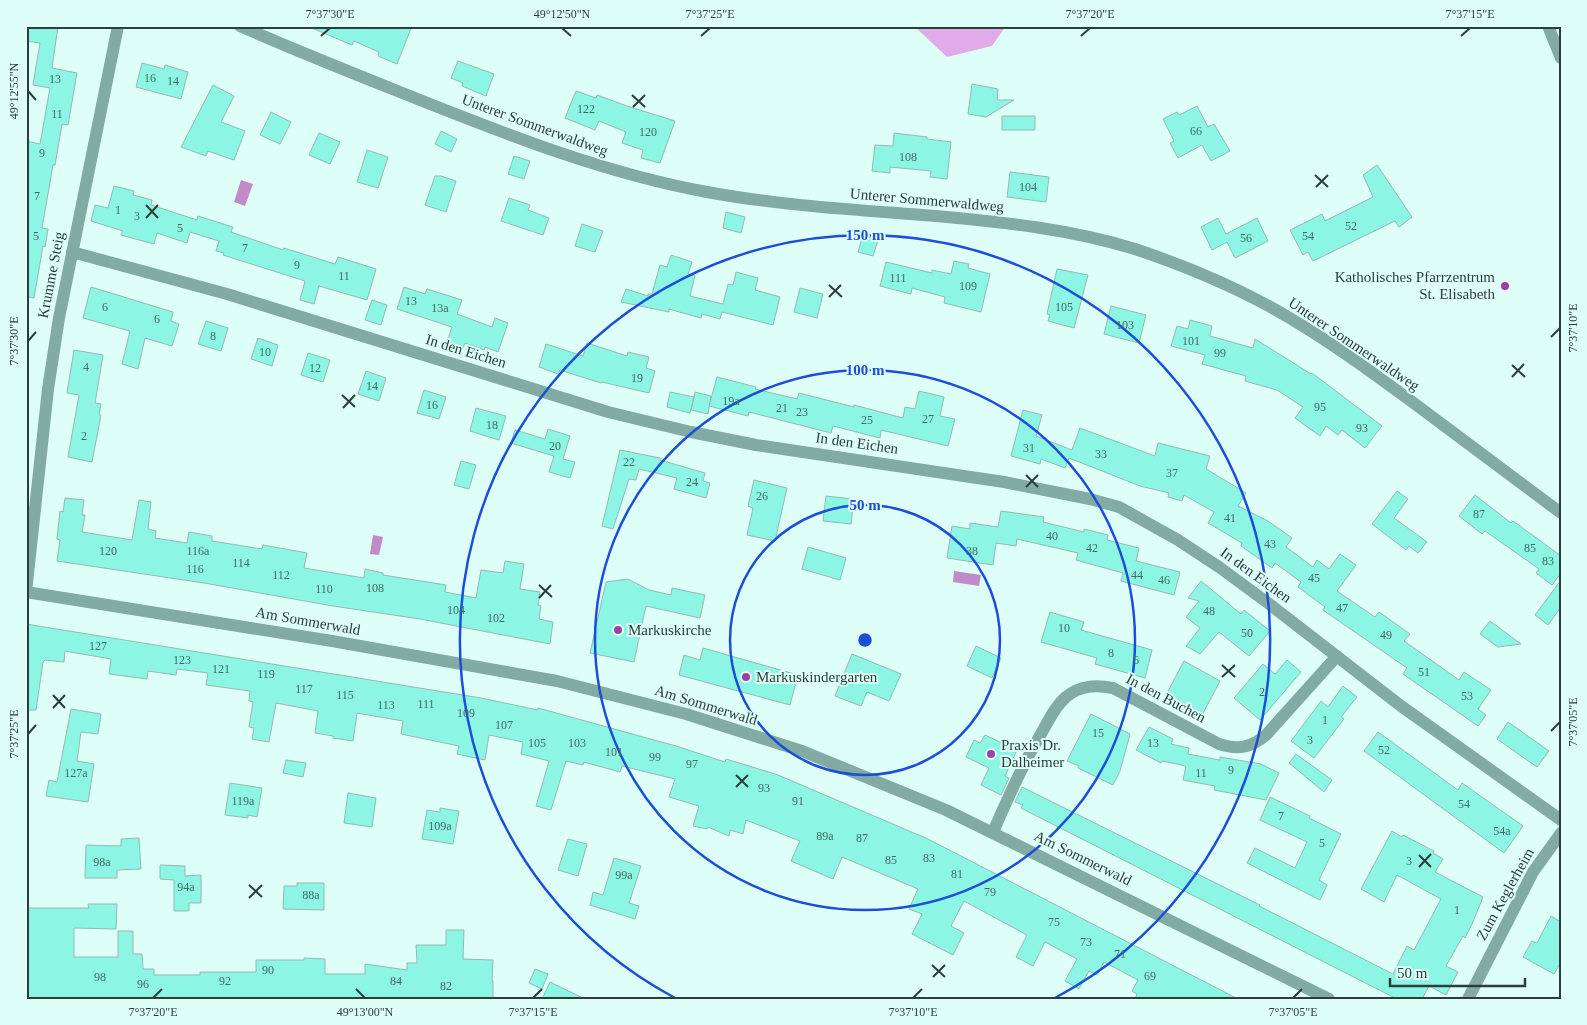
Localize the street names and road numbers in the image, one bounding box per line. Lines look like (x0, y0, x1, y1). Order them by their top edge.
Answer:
street label: Unterer Sommerwaldweg (460, 91, 611, 159)
street label: Unterer Sommerwaldweg (849, 185, 1005, 215)
street label: Krumme Steig (35, 230, 67, 320)
street label: Unterer Sommerwaldweg (1285, 294, 1423, 394)
street label: In den Eichen (424, 331, 509, 371)
street label: In den Eichen (815, 429, 900, 457)
street label: In den Eichen (1218, 544, 1295, 606)
street label: Am Sommerwald (254, 604, 362, 638)
street label: In den Buchen (1124, 670, 1209, 726)
street label: Am Sommerwald (653, 682, 760, 728)
street label: Am Sommerwald (1032, 828, 1135, 889)
street label: Zum Keglerheim (1473, 845, 1537, 943)

